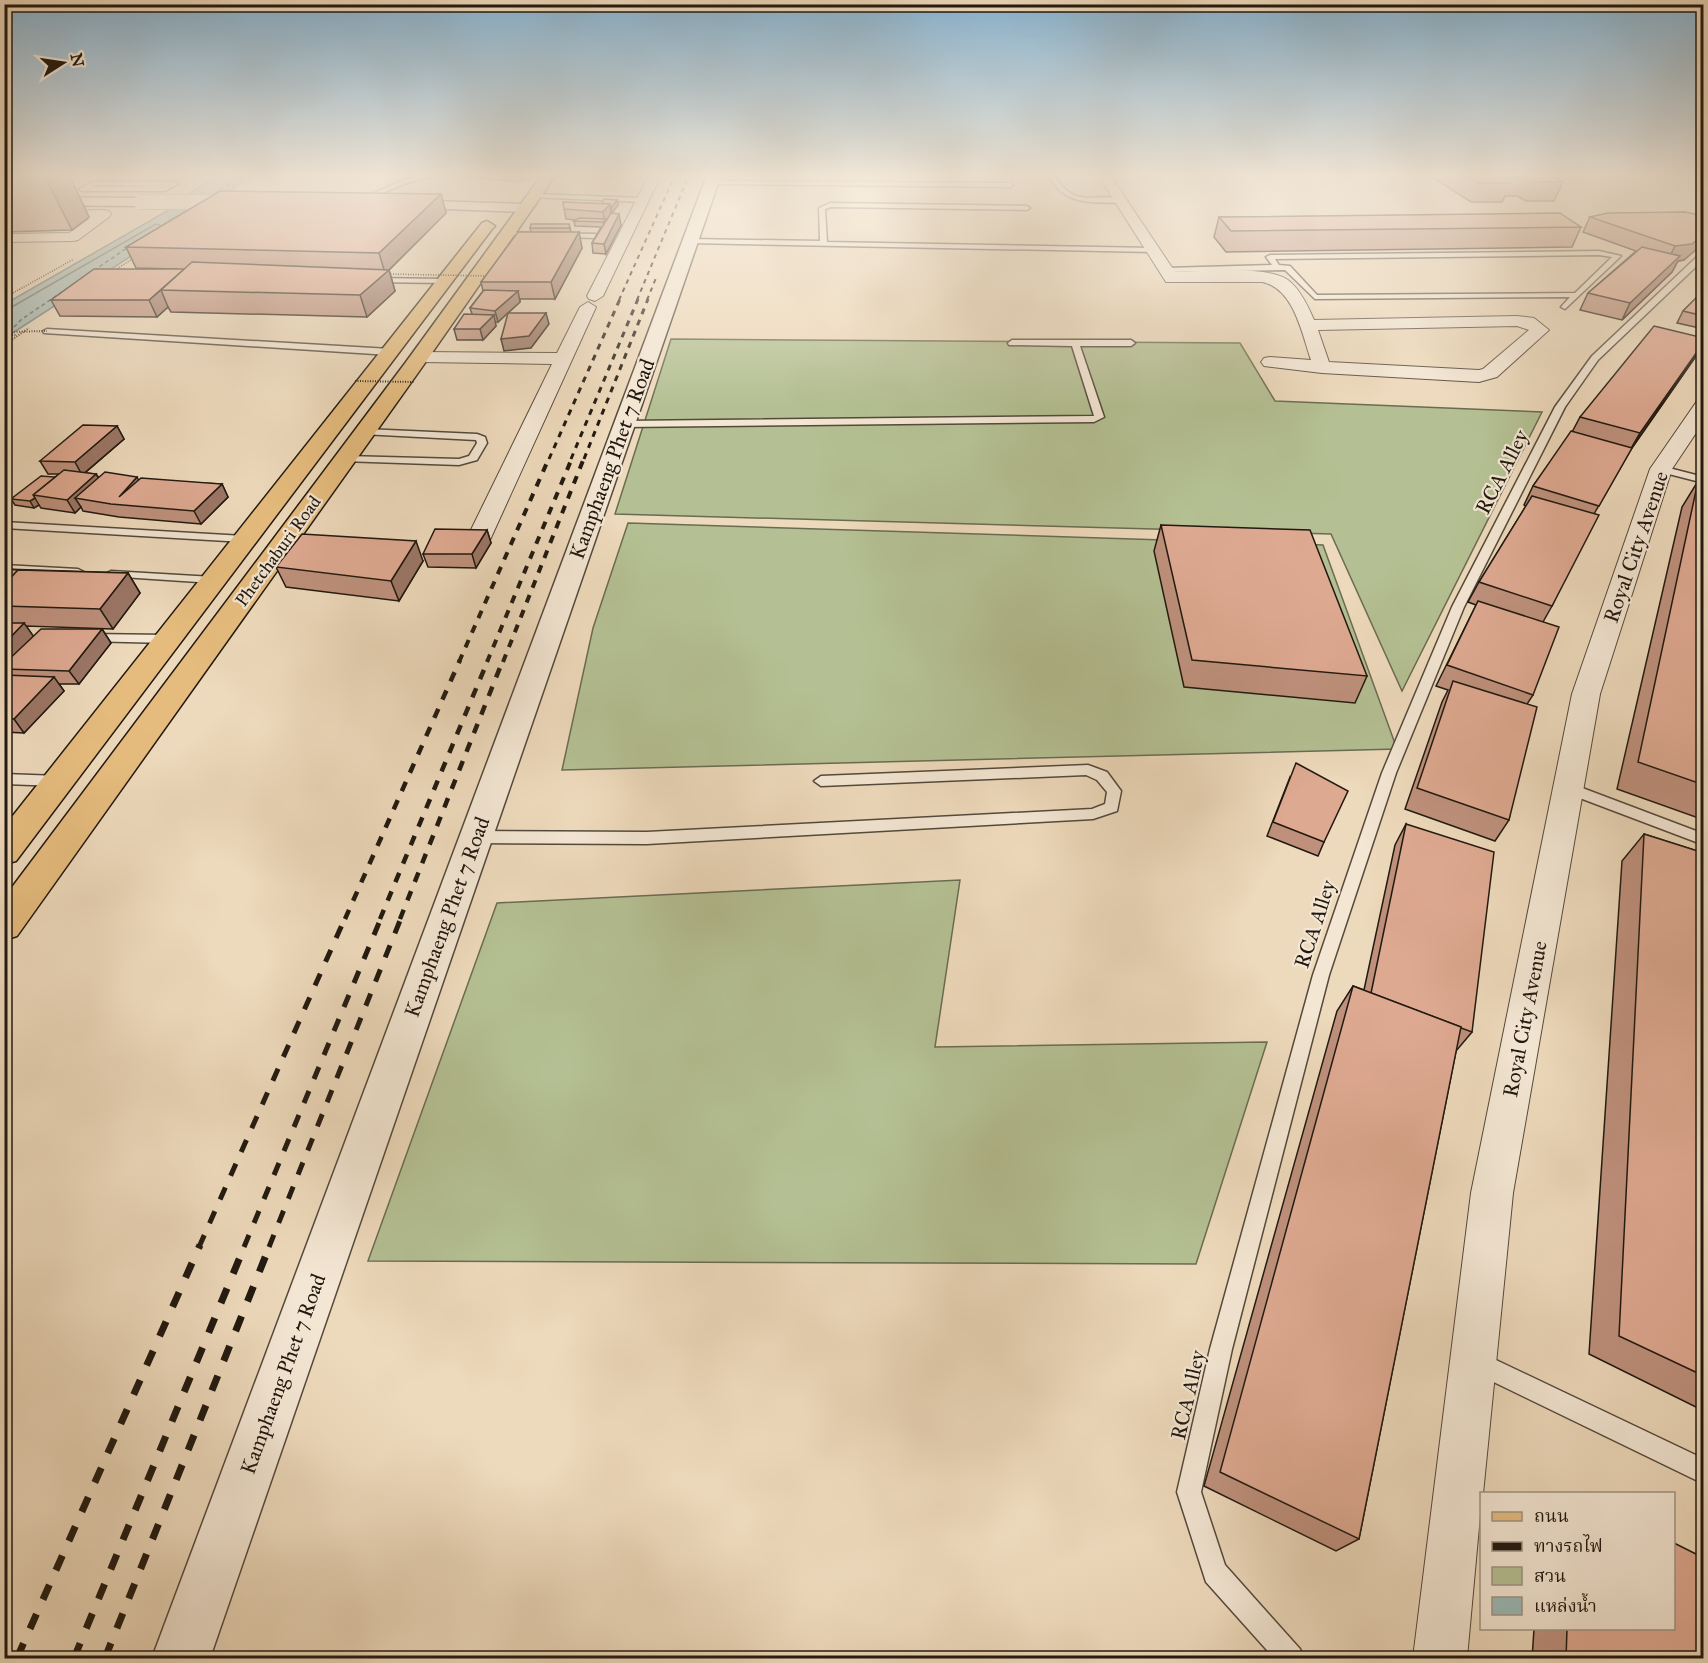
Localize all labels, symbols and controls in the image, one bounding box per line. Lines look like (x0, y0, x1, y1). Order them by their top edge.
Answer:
north arrow (33, 33, 93, 93)
text: N (66, 51, 88, 69)
street label: Kamphaeng Phet 7 Road (564, 355, 661, 563)
street label: RCA Alley (1470, 424, 1535, 519)
street label: Royal City Avenue (1598, 467, 1674, 626)
street label: Phetchaburi Road (230, 491, 326, 611)
street label: Kamphaeng Phet 7 Road (399, 813, 496, 1021)
street label: RCA Alley (1289, 876, 1342, 971)
street label: Royal City Avenue (1497, 938, 1553, 1099)
street label: Kamphaeng Phet 7 Road (235, 1270, 332, 1478)
street label: RCA Alley (1165, 1347, 1211, 1442)
legend (1480, 1492, 1675, 1630)
text: ถนน (1534, 1505, 1569, 1527)
text: ทางรถไฟ (1534, 1534, 1603, 1557)
text: สวน (1534, 1565, 1566, 1587)
text: แหล่งน้ำ (1534, 1592, 1597, 1617)

